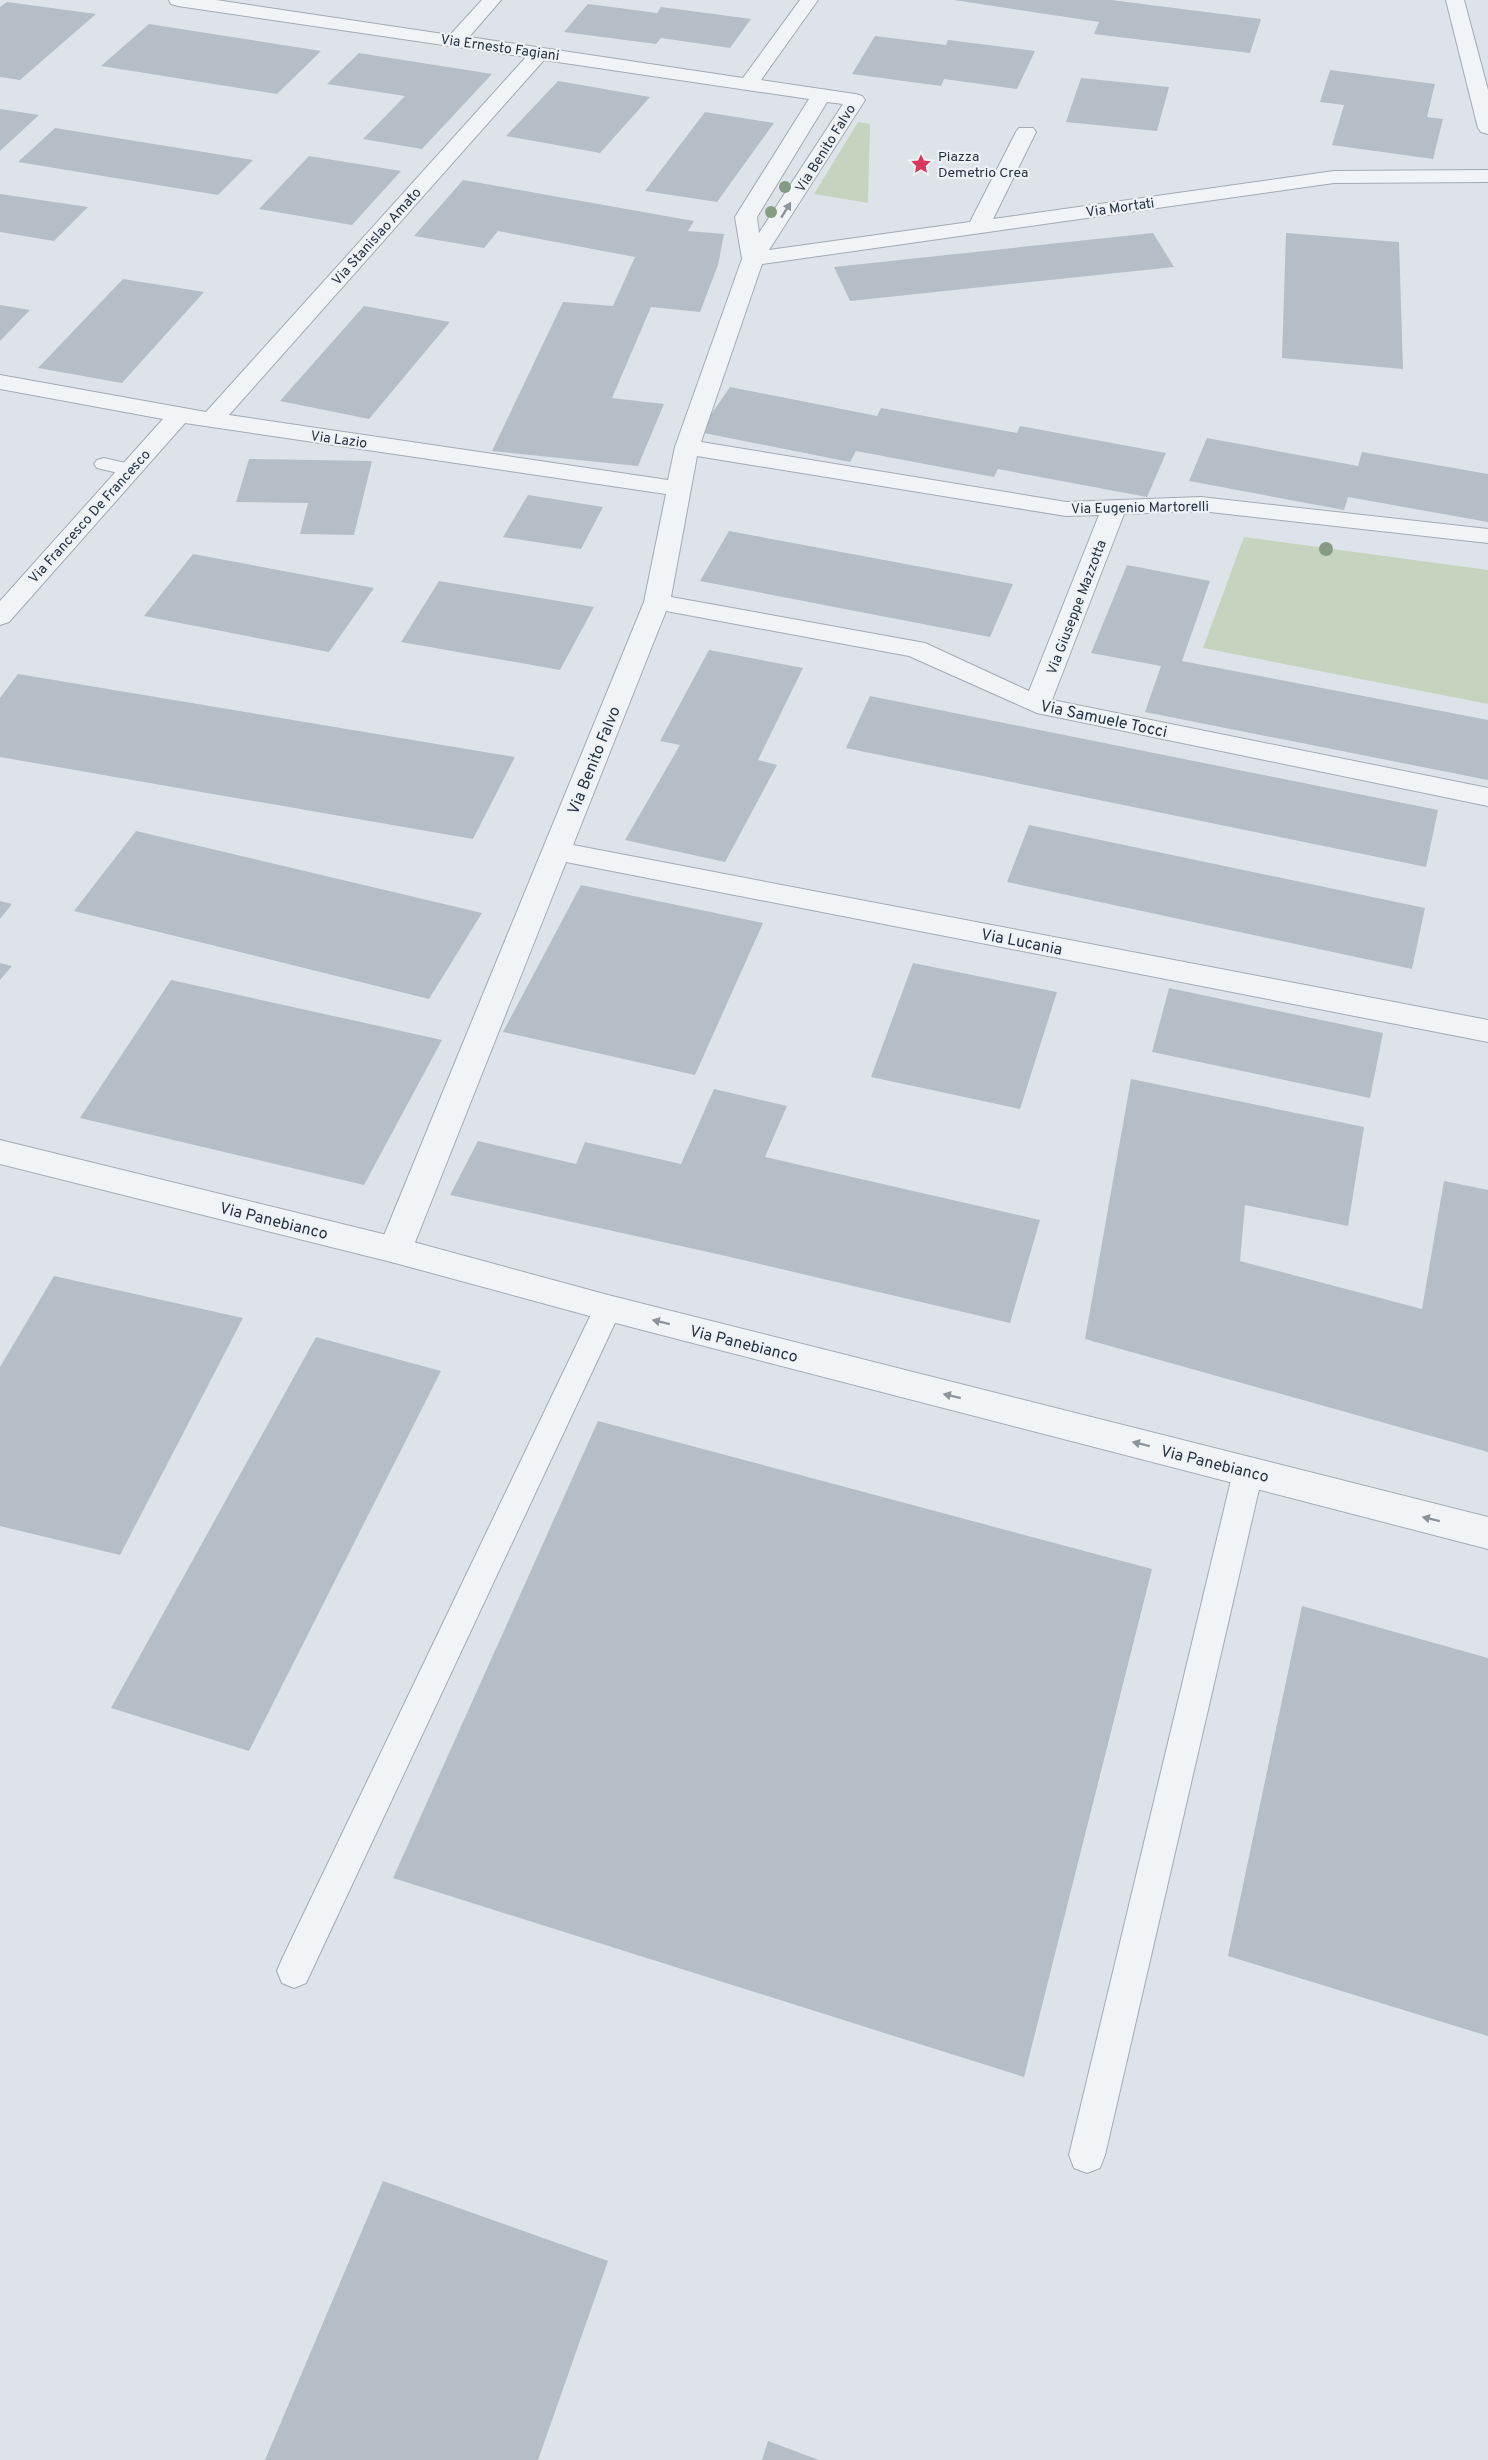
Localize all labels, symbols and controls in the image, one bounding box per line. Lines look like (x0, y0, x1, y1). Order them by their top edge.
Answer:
street label: Via Ernesto Fagiani (439, 32, 560, 65)
street label: Via Benito Falvo (792, 101, 860, 196)
place label: Piazza Demetrio Crea (938, 149, 1028, 182)
place icon: Piazza Demetrio Crea (909, 152, 933, 176)
street label: Via Stanislao Amato (329, 185, 426, 289)
street label: Via Mortati (1085, 195, 1156, 222)
one-way arrow (780, 202, 791, 218)
street label: Via Lazio (309, 428, 368, 453)
street label: Via Francesco De Francesco (26, 447, 155, 587)
street label: Via Eugenio Martorelli (1071, 499, 1209, 518)
street label: Via Giuseppe Mazzotta (1044, 538, 1111, 677)
street label: Via Samuele Tocci (1038, 697, 1169, 743)
street label: Via Benito Falvo (564, 704, 626, 818)
street label: Via Lucania (979, 925, 1064, 961)
street label: Via Panebianco (217, 1199, 330, 1245)
one-way arrow (652, 1316, 670, 1326)
street label: Via Panebianco (687, 1322, 800, 1368)
one-way arrow (943, 1391, 961, 1400)
one-way arrow (1131, 1439, 1150, 1449)
street label: Via Panebianco (1158, 1442, 1271, 1488)
one-way arrow (1422, 1513, 1440, 1523)

